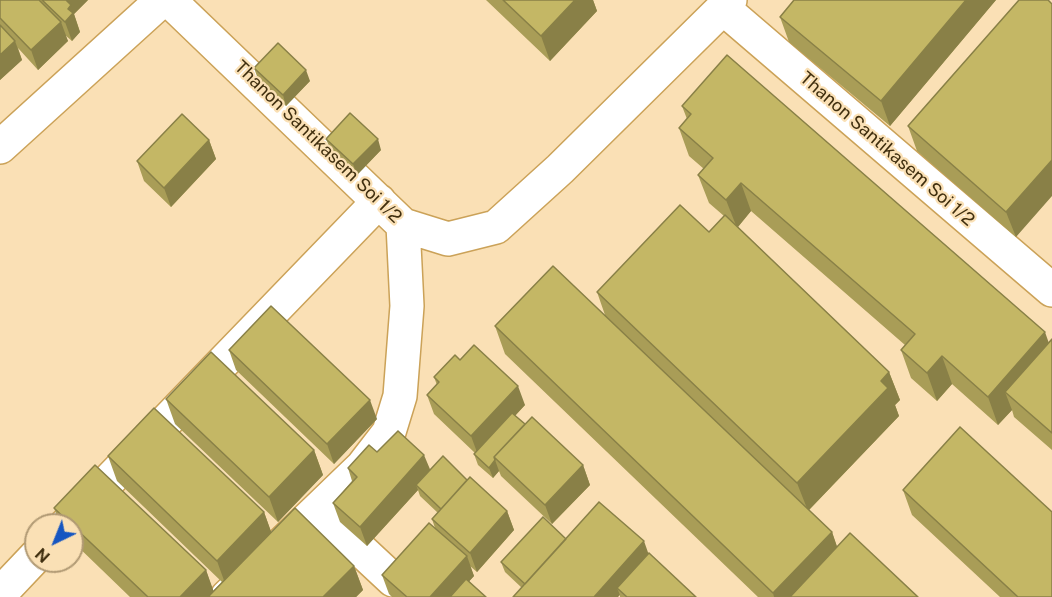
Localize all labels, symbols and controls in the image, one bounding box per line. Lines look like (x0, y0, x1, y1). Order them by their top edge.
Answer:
street label: Thanon Santikasem Soi 1/2 (230, 56, 406, 228)
street label: Thanon Santikasem Soi 1/2 (795, 67, 979, 231)
north arrow (24, 513, 84, 573)
text: N (32, 544, 54, 566)

